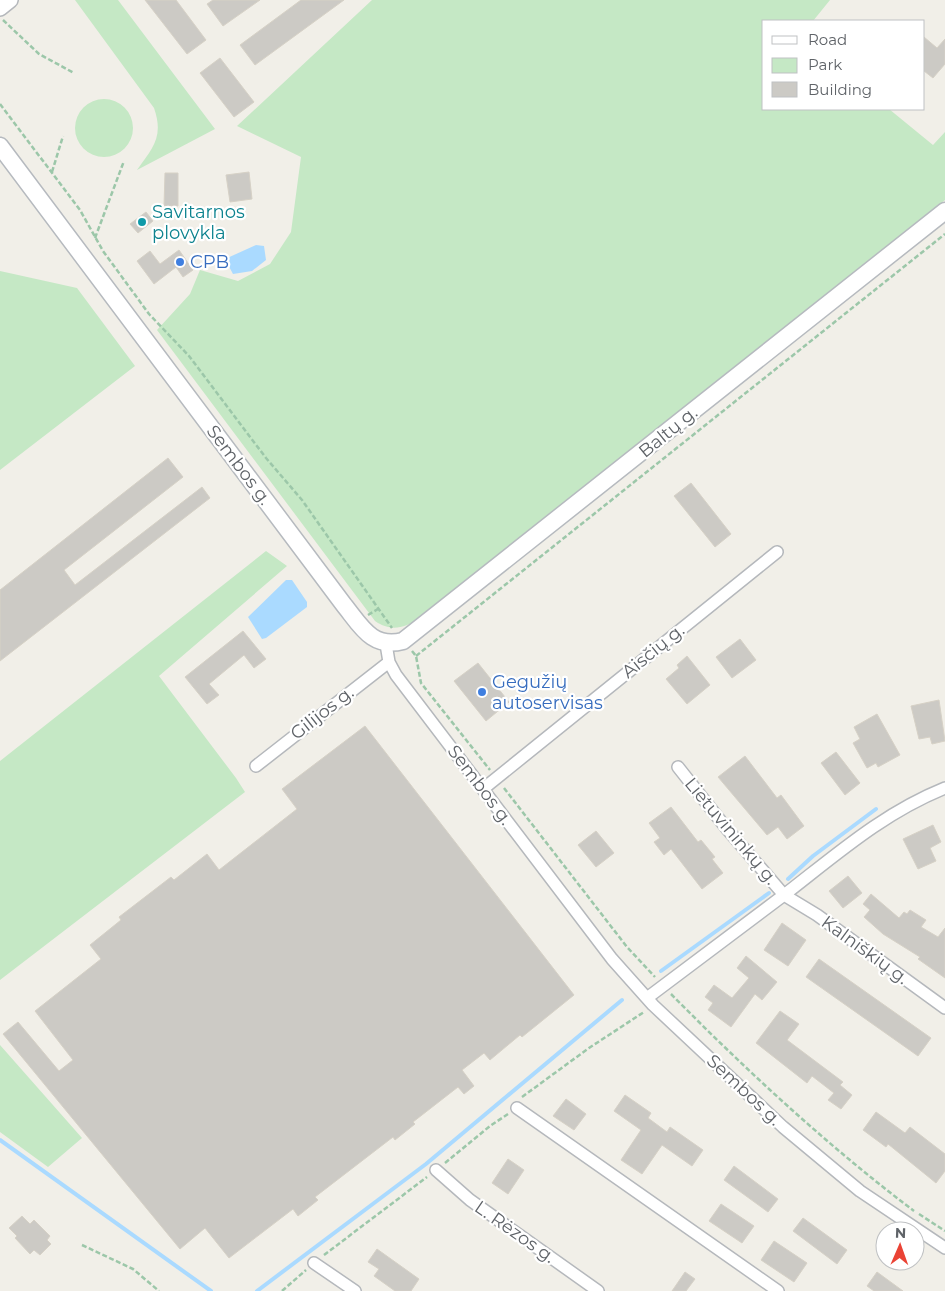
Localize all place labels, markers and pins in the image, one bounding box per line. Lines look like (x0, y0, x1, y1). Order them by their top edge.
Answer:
place label: Savitarnos plovykla (152, 201, 245, 244)
marker: Savitarnos plovykla (136, 216, 148, 228)
place label: CPB (190, 251, 229, 273)
marker: CPB (174, 256, 186, 268)
place label: Gegužių autoservisas (492, 671, 603, 714)
marker: Gegužių autoservisas (476, 686, 488, 698)

